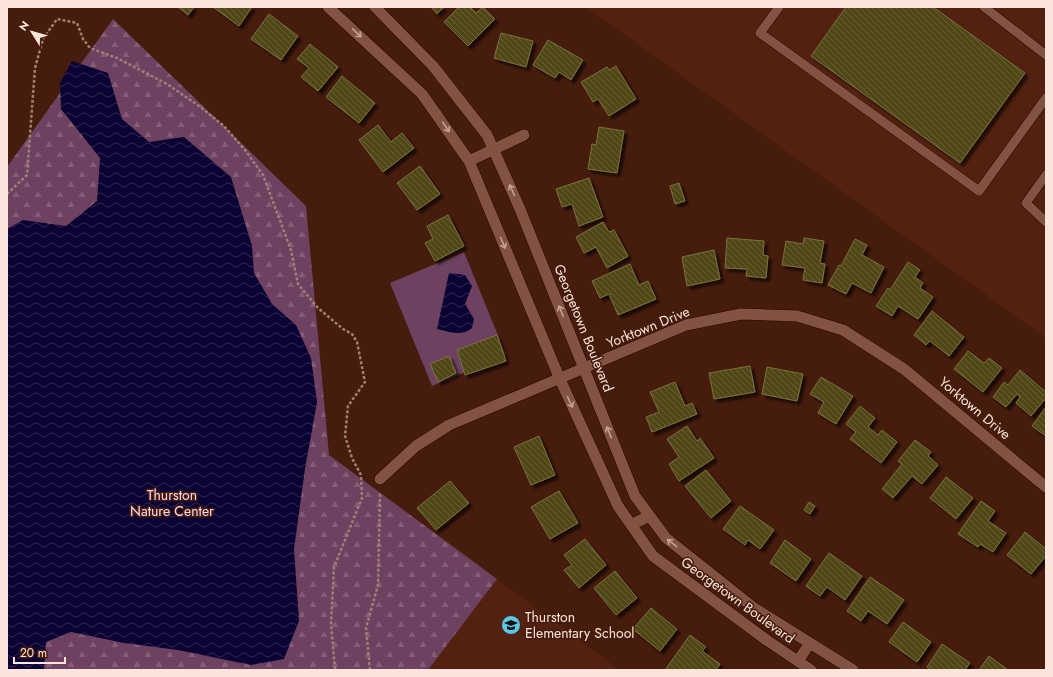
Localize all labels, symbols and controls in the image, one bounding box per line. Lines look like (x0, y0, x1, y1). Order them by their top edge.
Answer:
north arrow (12, 12, 52, 52)
text: N (15, 18, 33, 34)
one-way arrow (352, 28, 362, 37)
one-way arrow (442, 121, 450, 132)
one-way arrow (508, 185, 515, 197)
one-way arrow (500, 237, 507, 249)
street label: Georgetown Boulevard (549, 261, 619, 395)
street label: Yorktown Drive (603, 301, 693, 353)
one-way arrow (557, 305, 565, 317)
street label: Yorktown Drive (935, 372, 1015, 444)
one-way arrow (567, 395, 574, 407)
one-way arrow (605, 426, 613, 438)
park label: Thurston Nature Center (130, 485, 214, 521)
one-way arrow (667, 539, 678, 548)
street label: Georgetown Boulevard (677, 552, 799, 648)
place label: Thurston Elementary School (525, 607, 635, 643)
school or university icon: Thurston Elementary School (500, 614, 522, 636)
scale bar (14, 639, 65, 665)
text: 20 m (20, 644, 47, 662)

